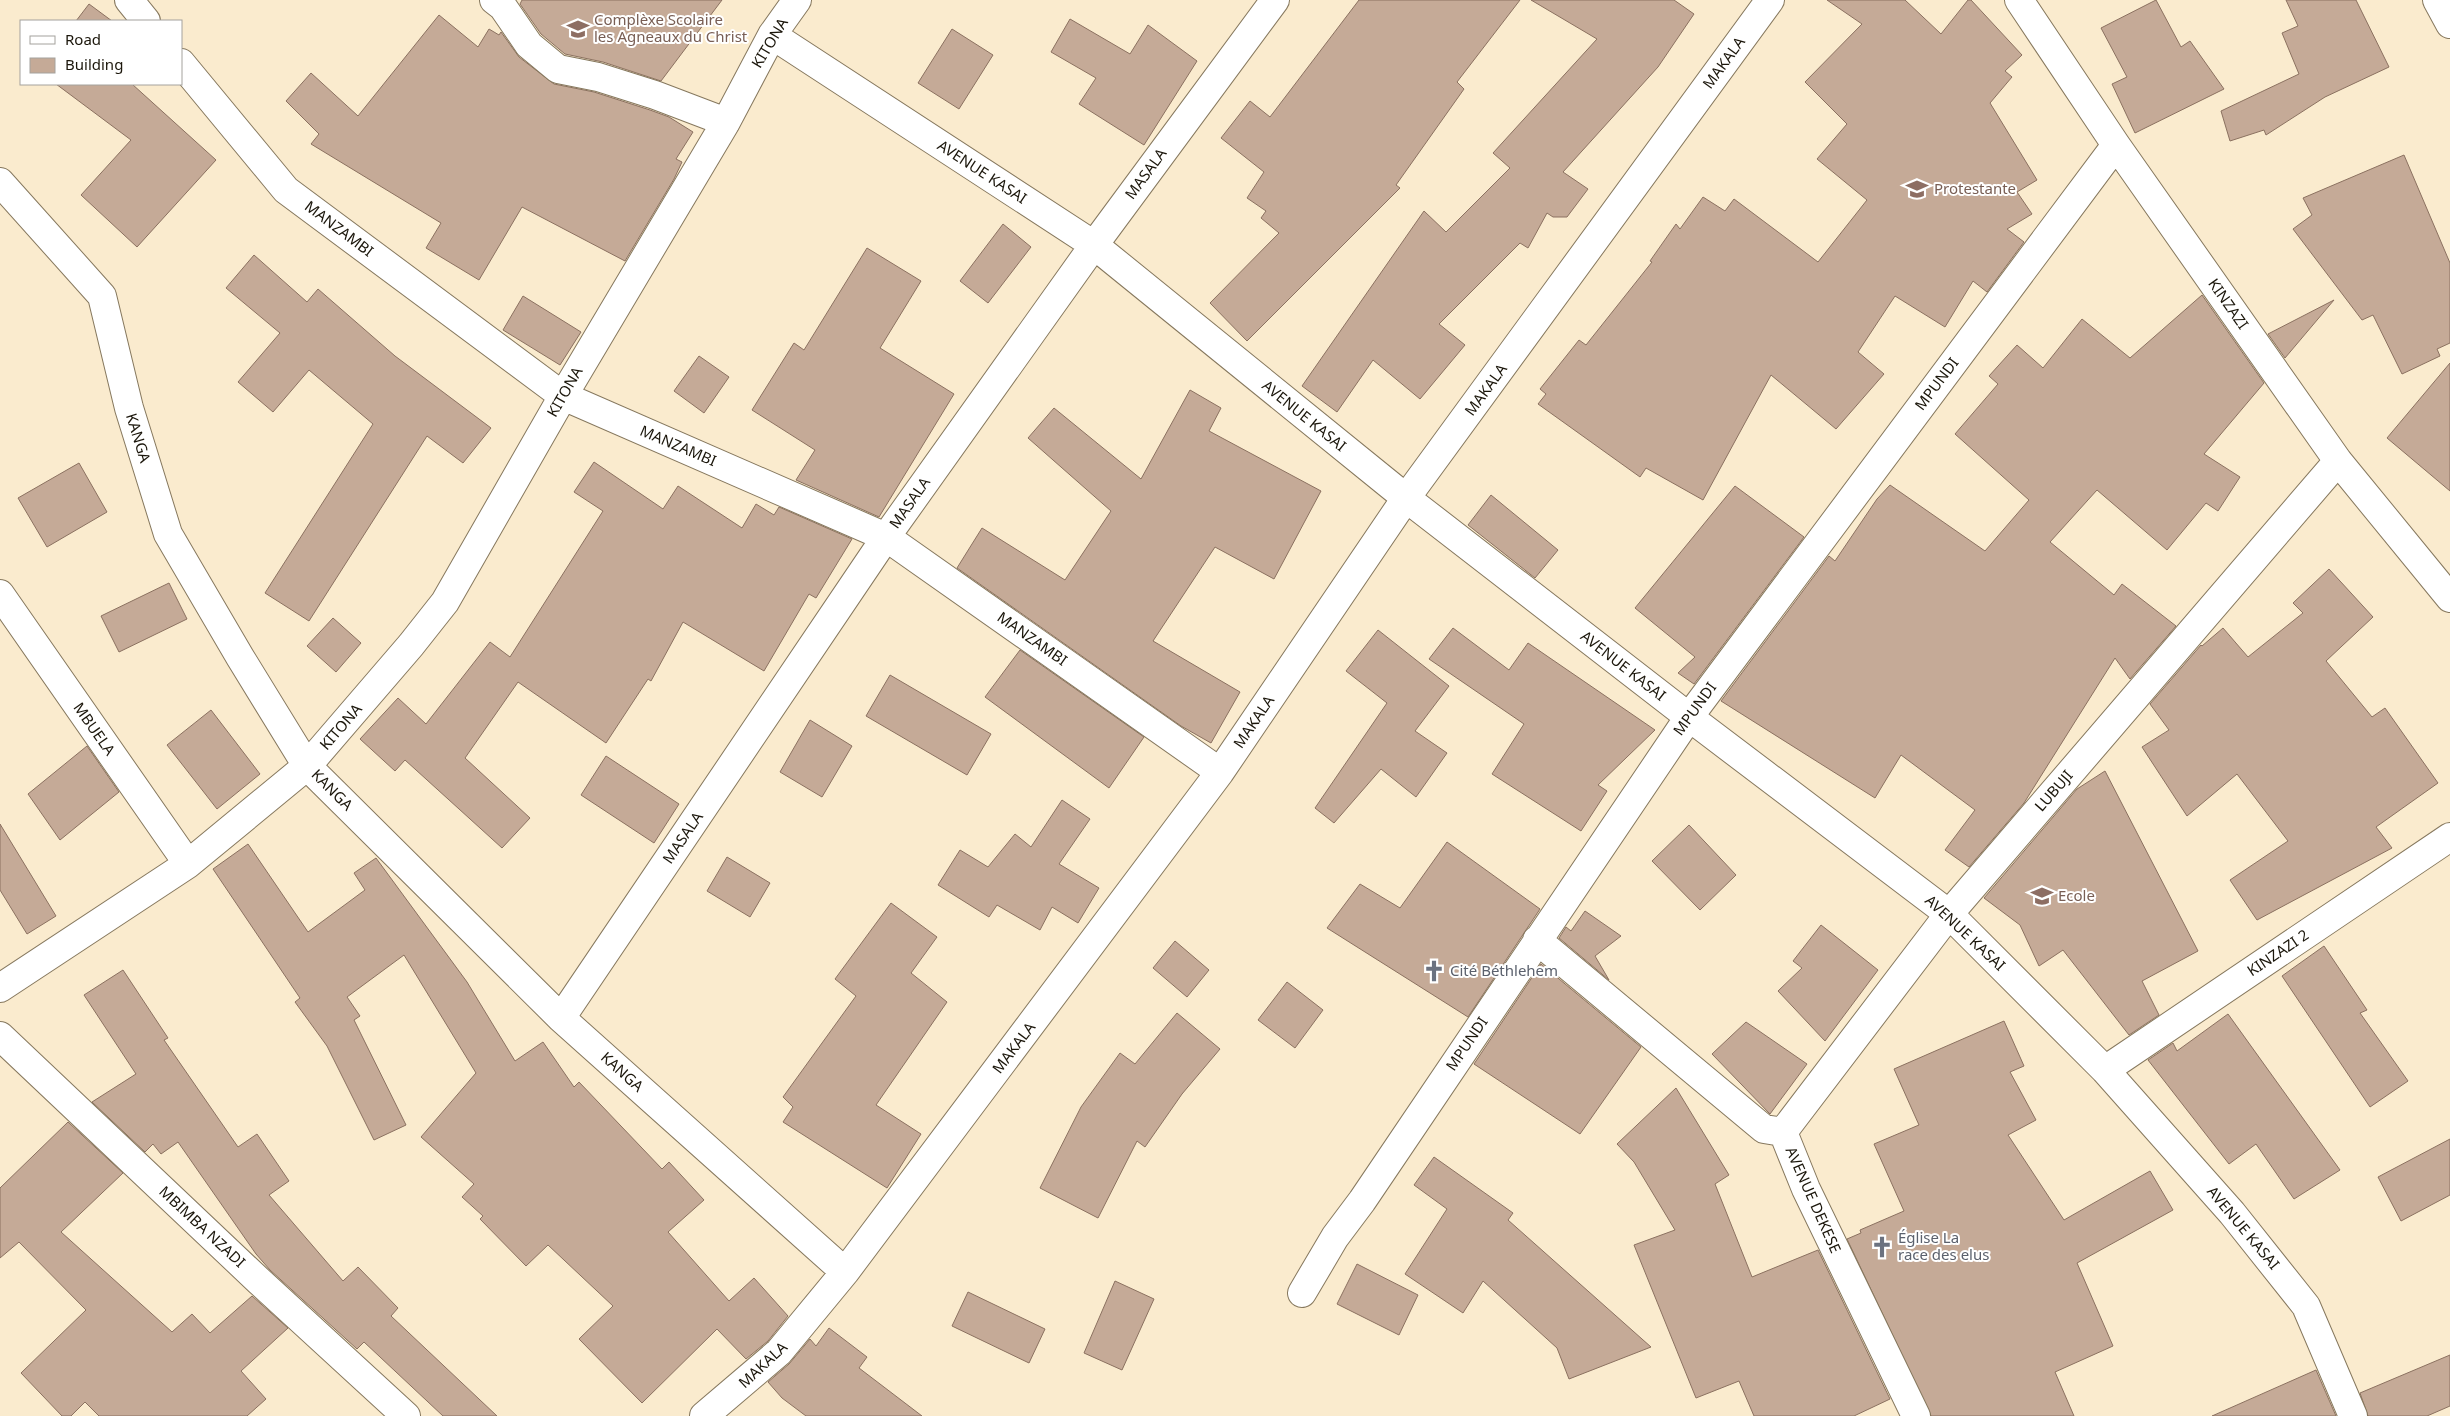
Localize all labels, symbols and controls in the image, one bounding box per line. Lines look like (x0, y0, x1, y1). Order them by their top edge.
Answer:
place label: Complèxe Scolaire les Agneaux du Christ (594, 9, 748, 46)
street label: KITONA (746, 13, 792, 71)
school or university icon: Complèxe Scolaire les Agneaux du Christ (565, 16, 591, 42)
legend (20, 20, 182, 85)
text: Road (65, 29, 101, 49)
street label: MAKALA (1698, 32, 1749, 92)
text: Building (65, 54, 123, 74)
street label: AVENUE KASAI (934, 135, 1031, 208)
street label: MASALA (1120, 144, 1171, 203)
school or university icon: Protestante (1904, 176, 1930, 202)
place label: Protestante (1934, 178, 2016, 198)
street label: MANZAMBI (301, 196, 378, 261)
street label: KINZAZI (2204, 274, 2254, 333)
street label: MPUNDI (1910, 353, 1963, 414)
street label: MAKALA (1460, 359, 1511, 419)
street label: KITONA (542, 362, 587, 420)
street label: AVENUE KASAI (1258, 375, 1351, 455)
street label: KANGA (122, 411, 156, 465)
street label: MANZAMBI (637, 420, 720, 470)
street label: MASALA (884, 472, 934, 532)
street label: MANZAMBI (994, 607, 1072, 670)
street label: AVENUE KASAI (1577, 626, 1670, 705)
street label: MPUNDI (1668, 678, 1720, 739)
street label: MAKALA (1228, 691, 1278, 752)
street label: MBUELA (69, 698, 120, 759)
street label: KITONA (315, 699, 366, 754)
street label: KANGA (308, 764, 358, 815)
street label: LUBUJI (2030, 765, 2077, 815)
street label: MASALA (658, 807, 707, 867)
school or university icon: Ecole (2029, 883, 2055, 909)
place label: Ecole (2058, 885, 2095, 905)
street label: AVENUE KASAI (1921, 890, 2010, 975)
street label: KINZAZI 2 (2243, 924, 2312, 980)
church icon: Cité Béthlehem (1421, 958, 1447, 984)
place label: Cité Béthlehem (1450, 960, 1558, 980)
street label: MPUNDI (1441, 1013, 1492, 1074)
street label: MAKALA (987, 1017, 1039, 1077)
street label: KANGA (597, 1047, 649, 1096)
street label: AVENUE DEKESE (1782, 1143, 1846, 1256)
street label: MBIMBA NZADI (155, 1181, 250, 1271)
street label: AVENUE KASAI (2203, 1182, 2284, 1273)
place label: Église La race des elus (1898, 1227, 1989, 1264)
church icon: Église La race des elus (1869, 1234, 1895, 1260)
street label: MAKALA (734, 1336, 791, 1392)

